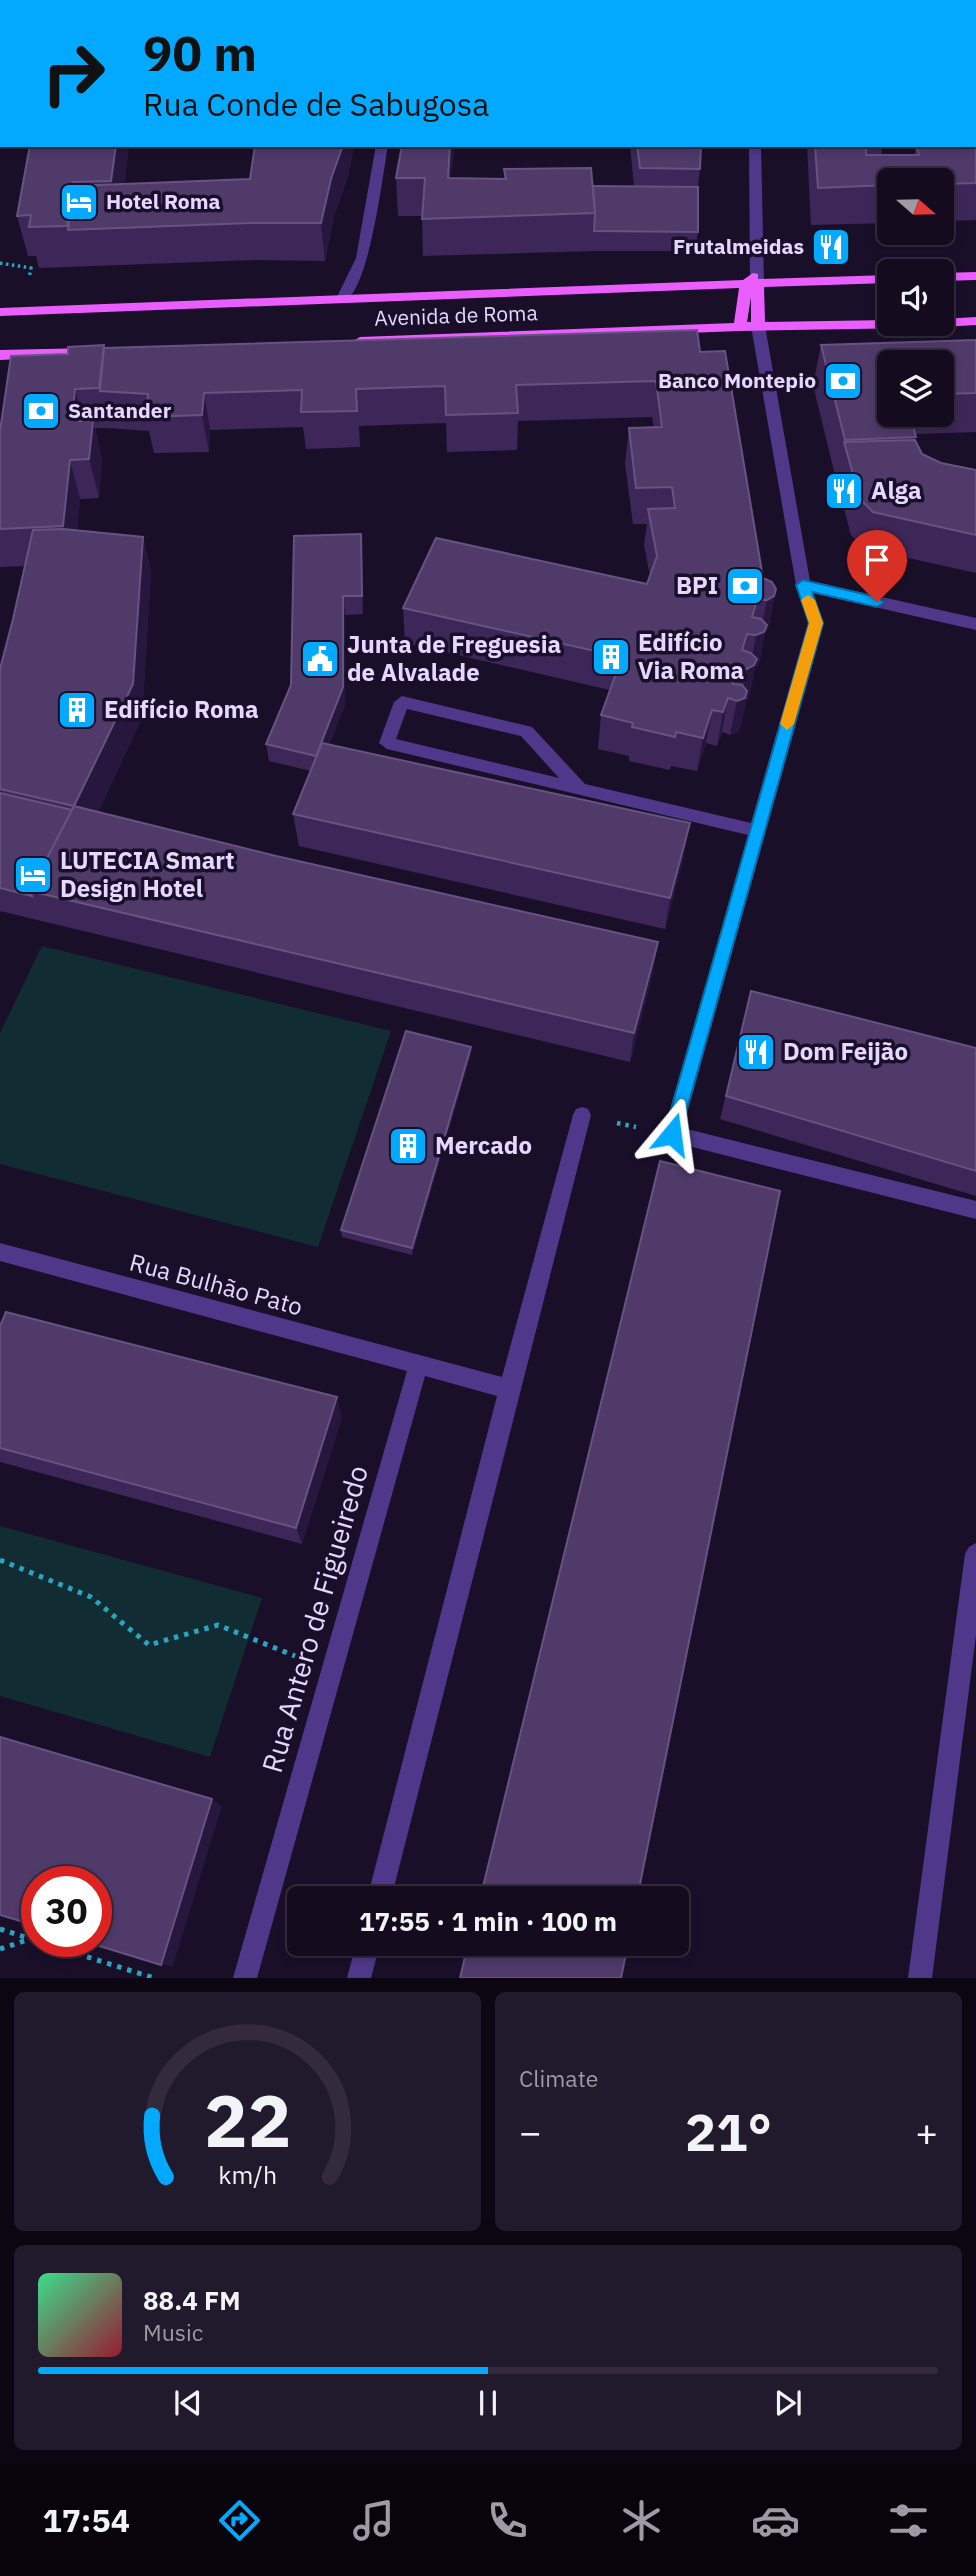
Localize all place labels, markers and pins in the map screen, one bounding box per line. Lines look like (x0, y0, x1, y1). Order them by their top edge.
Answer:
hotel icon: Hotel Roma (58, 181, 100, 223)
place label: Hotel Roma (106, 187, 220, 215)
restaurant icon: Frutalmeidas (810, 226, 852, 268)
place label: Frutalmeidas (673, 232, 804, 260)
bank icon: Banco Montepio (822, 360, 864, 402)
place label: Banco Montepio (658, 366, 816, 394)
bank icon: Santander (20, 390, 62, 432)
place label: Santander (68, 396, 172, 424)
restaurant icon: Alga (823, 470, 865, 512)
place label: Alga (871, 474, 922, 506)
pin (847, 530, 907, 602)
bank icon: BPI (724, 565, 766, 607)
place label: BPI (676, 569, 718, 601)
place label: Edifício Via Roma (638, 626, 744, 686)
place label: Junta de Freguesia de Alvalade (347, 628, 561, 688)
building icon: Edifício Via Roma (590, 636, 632, 678)
public building icon: Junta de Freguesia de Alvalade (299, 638, 341, 680)
building icon: Edifício Roma (56, 689, 98, 731)
place label: Edifício Roma (104, 693, 259, 725)
place label: LUTECIA Smart Design Hotel (60, 844, 234, 904)
hotel icon: LUTECIA Smart Design Hotel (12, 854, 54, 896)
restaurant icon: Dom Feijão (735, 1031, 777, 1073)
place label: Dom Feijão (783, 1035, 908, 1067)
building icon: Mercado (387, 1125, 429, 1167)
place label: Mercado (435, 1129, 532, 1161)

